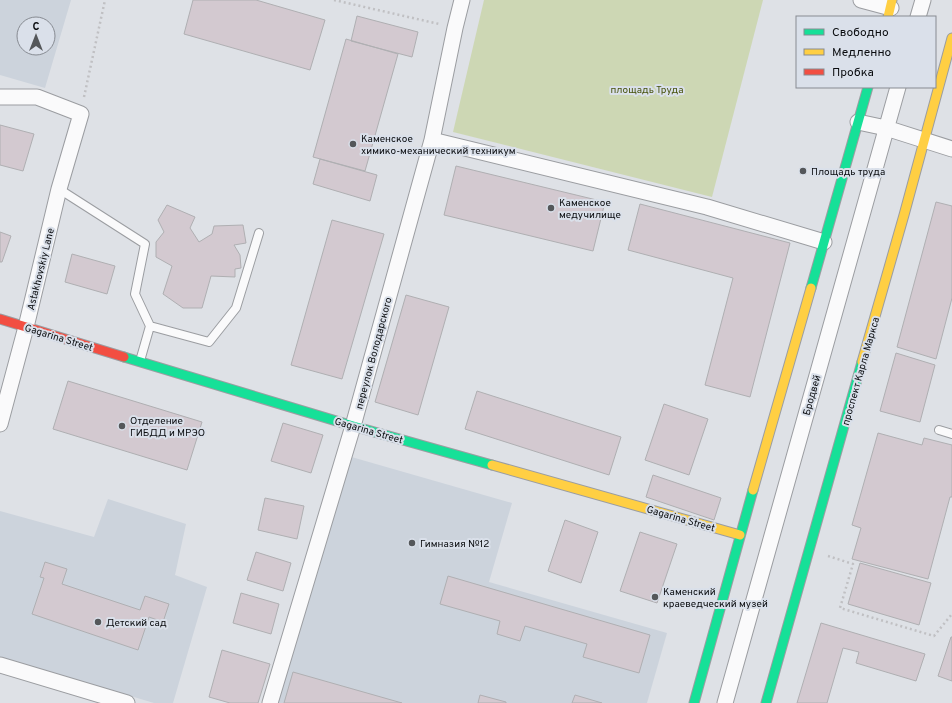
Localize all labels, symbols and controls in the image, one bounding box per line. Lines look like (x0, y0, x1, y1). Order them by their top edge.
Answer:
north arrow (16, 16, 56, 56)
legend (796, 16, 936, 88)
text: С (32, 20, 40, 34)
text: Свободно (832, 25, 889, 41)
text: Медленно (832, 45, 892, 61)
text: Пробка (832, 65, 874, 81)
park label: площадь Труда (610, 84, 684, 97)
place label: Каменское химико-механический техникум (361, 133, 516, 158)
marker: Каменское химико-механический техникум (348, 139, 358, 149)
marker: Площадь труда (798, 166, 808, 176)
place label: Площадь труда (811, 166, 885, 179)
place label: Каменское медучилище (559, 197, 621, 222)
marker: Каменское медучилище (546, 203, 556, 213)
street label: Astakhovskiy Lane (25, 227, 58, 312)
street label: переулок Володарского (353, 296, 396, 411)
street label: проспект Карла Маркса (840, 316, 883, 427)
street label: Gagarina Street (23, 322, 94, 355)
street label: Бродвей (800, 374, 824, 417)
place label: Отделение ГИБДД и МРЭО (130, 415, 205, 440)
street label: Gagarina Street (333, 415, 405, 447)
marker: Отделение ГИБДД и МРЭО (117, 421, 127, 431)
street label: Gagarina Street (645, 503, 717, 535)
marker: Гимназия №12 (407, 538, 417, 548)
place label: Гимназия №12 (420, 538, 489, 551)
place label: Каменский краеведческий музей (663, 586, 768, 611)
marker: Каменский краеведческий музей (650, 592, 660, 602)
marker: Детский сад (93, 617, 103, 627)
place label: Детский сад (106, 617, 167, 630)

